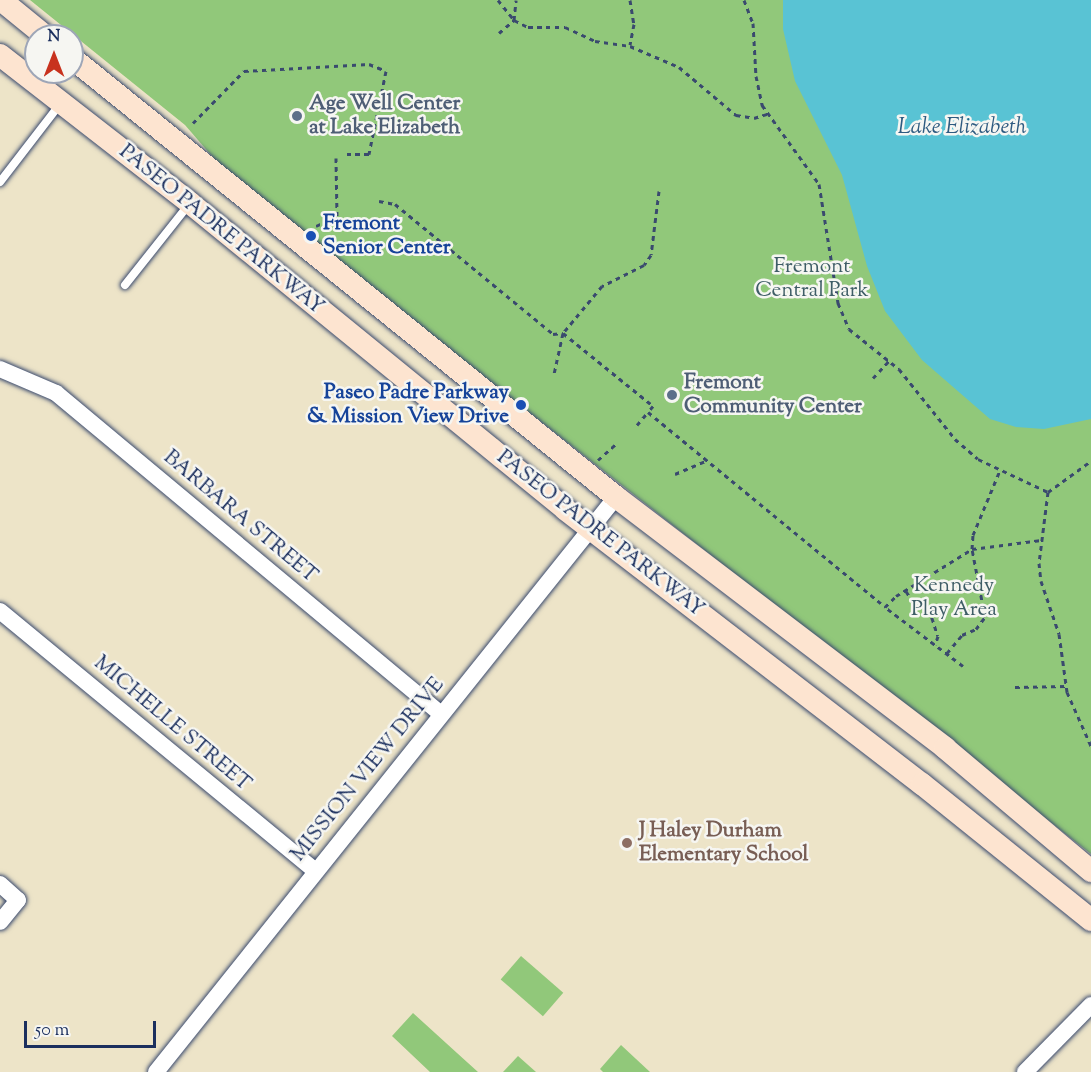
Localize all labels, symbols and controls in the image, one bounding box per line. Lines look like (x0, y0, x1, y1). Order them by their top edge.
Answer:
north arrow (24, 24, 84, 84)
text: N (48, 26, 60, 49)
place label: Age Well Center at Lake Elizabeth (309, 91, 460, 141)
marker: Age Well Center at Lake Elizabeth (290, 109, 304, 123)
water label: Lake Elizabeth (898, 116, 1026, 142)
street label: PASEO PADRE PARKWAY (114, 140, 328, 320)
place label: Fremont Senior Center (323, 211, 451, 261)
marker: Fremont Senior Center (304, 229, 318, 243)
park label: Fremont Central Park (755, 254, 869, 304)
place label: Fremont Community Center (684, 370, 862, 420)
place label: Paseo Padre Parkway & Mission View Drive (307, 380, 509, 430)
marker: Fremont Community Center (665, 388, 679, 402)
marker: Paseo Padre Parkway & Mission View Drive (514, 398, 528, 412)
street label: BARBARA STREET (158, 445, 322, 589)
street label: PASEO PADRE PARKWAY (491, 445, 709, 623)
park label: Kennedy Play Area (911, 573, 997, 623)
street label: MICHELLE STREET (88, 651, 256, 797)
street label: MISSION VIEW DRIVE (286, 673, 450, 867)
place label: J Haley Durham Elementary School (639, 818, 808, 868)
marker: J Haley Durham Elementary School (620, 836, 634, 850)
scale bar (27, 1009, 159, 1047)
text: 50 m (35, 1018, 69, 1044)

